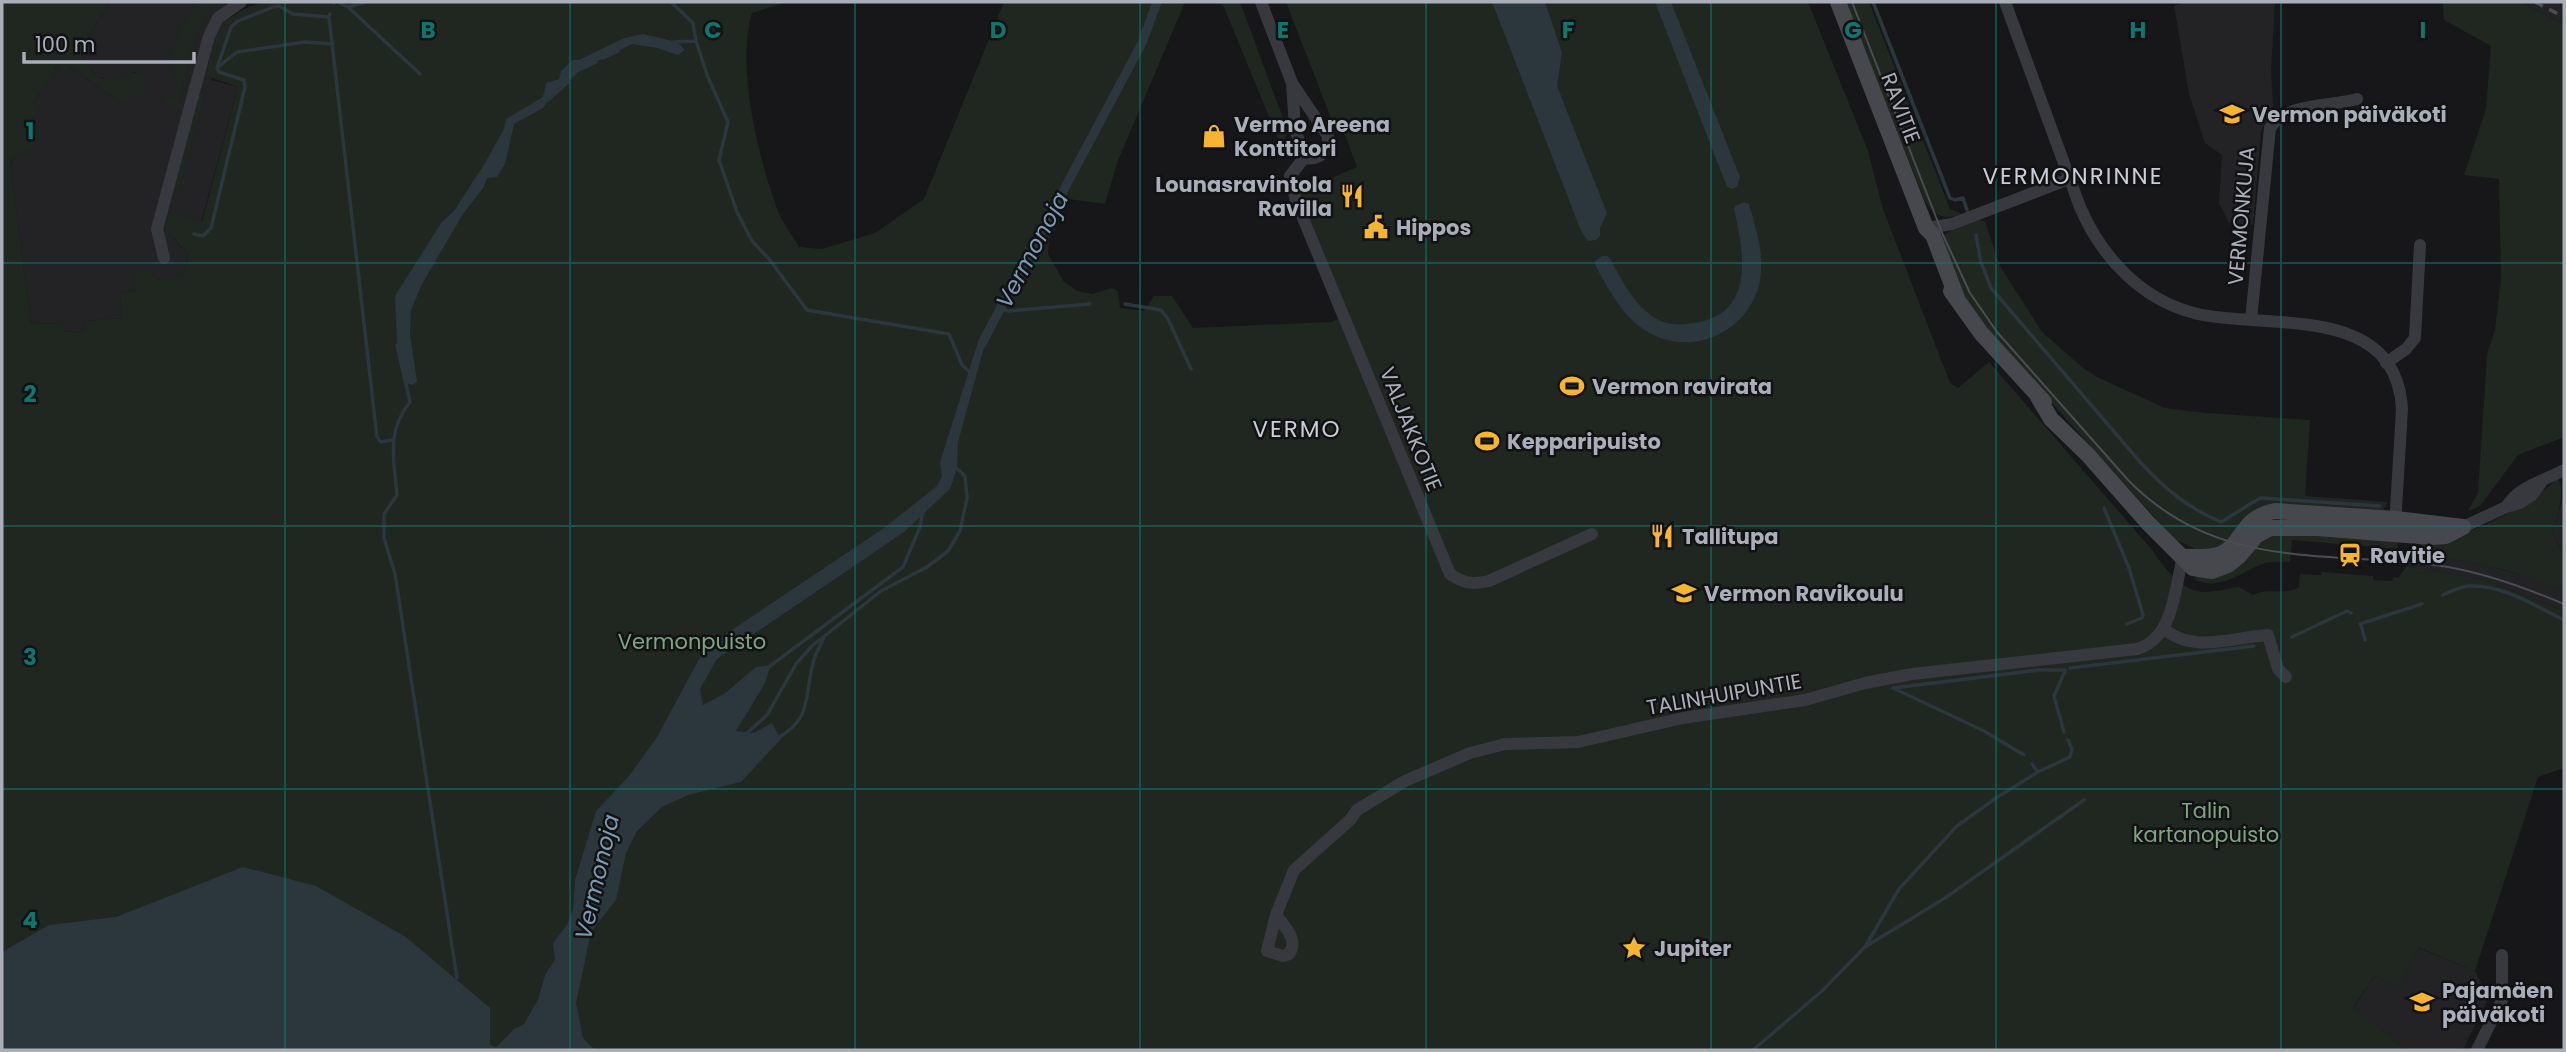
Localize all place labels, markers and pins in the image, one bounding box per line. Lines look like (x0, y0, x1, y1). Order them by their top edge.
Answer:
school or university icon: Vermon päiväkoti (2218, 100, 2246, 128)
place label: Vermon päiväkoti (2252, 100, 2447, 129)
place label: Vermo Areena Konttitori (1234, 110, 1390, 163)
shop icon: Vermo Areena Konttitori (1200, 122, 1228, 150)
place label: Lounasravintola Ravilla (1155, 170, 1332, 223)
restaurant icon: Lounasravintola Ravilla (1338, 182, 1366, 210)
public building icon: Hippos (1362, 213, 1390, 241)
place label: Hippos (1396, 213, 1471, 242)
sports icon: Vermon ravirata (1558, 372, 1586, 400)
place label: Vermon ravirata (1592, 372, 1772, 401)
sports icon: Kepparipuisto (1473, 427, 1501, 455)
place label: Kepparipuisto (1507, 427, 1661, 456)
restaurant icon: Tallitupa (1648, 522, 1676, 550)
place label: Tallitupa (1682, 522, 1778, 551)
station icon: Ravitie (2336, 541, 2364, 569)
place label: Ravitie (2370, 541, 2445, 570)
school or university icon: Vermon Ravikoulu (1670, 579, 1698, 607)
place label: Vermon Ravikoulu (1704, 579, 1904, 608)
place icon: Jupiter (1620, 934, 1648, 962)
place label: Jupiter (1654, 934, 1731, 963)
place label: Pajamäen päiväkoti (2442, 976, 2553, 1029)
school or university icon: Pajamäen päiväkoti (2408, 988, 2436, 1016)

